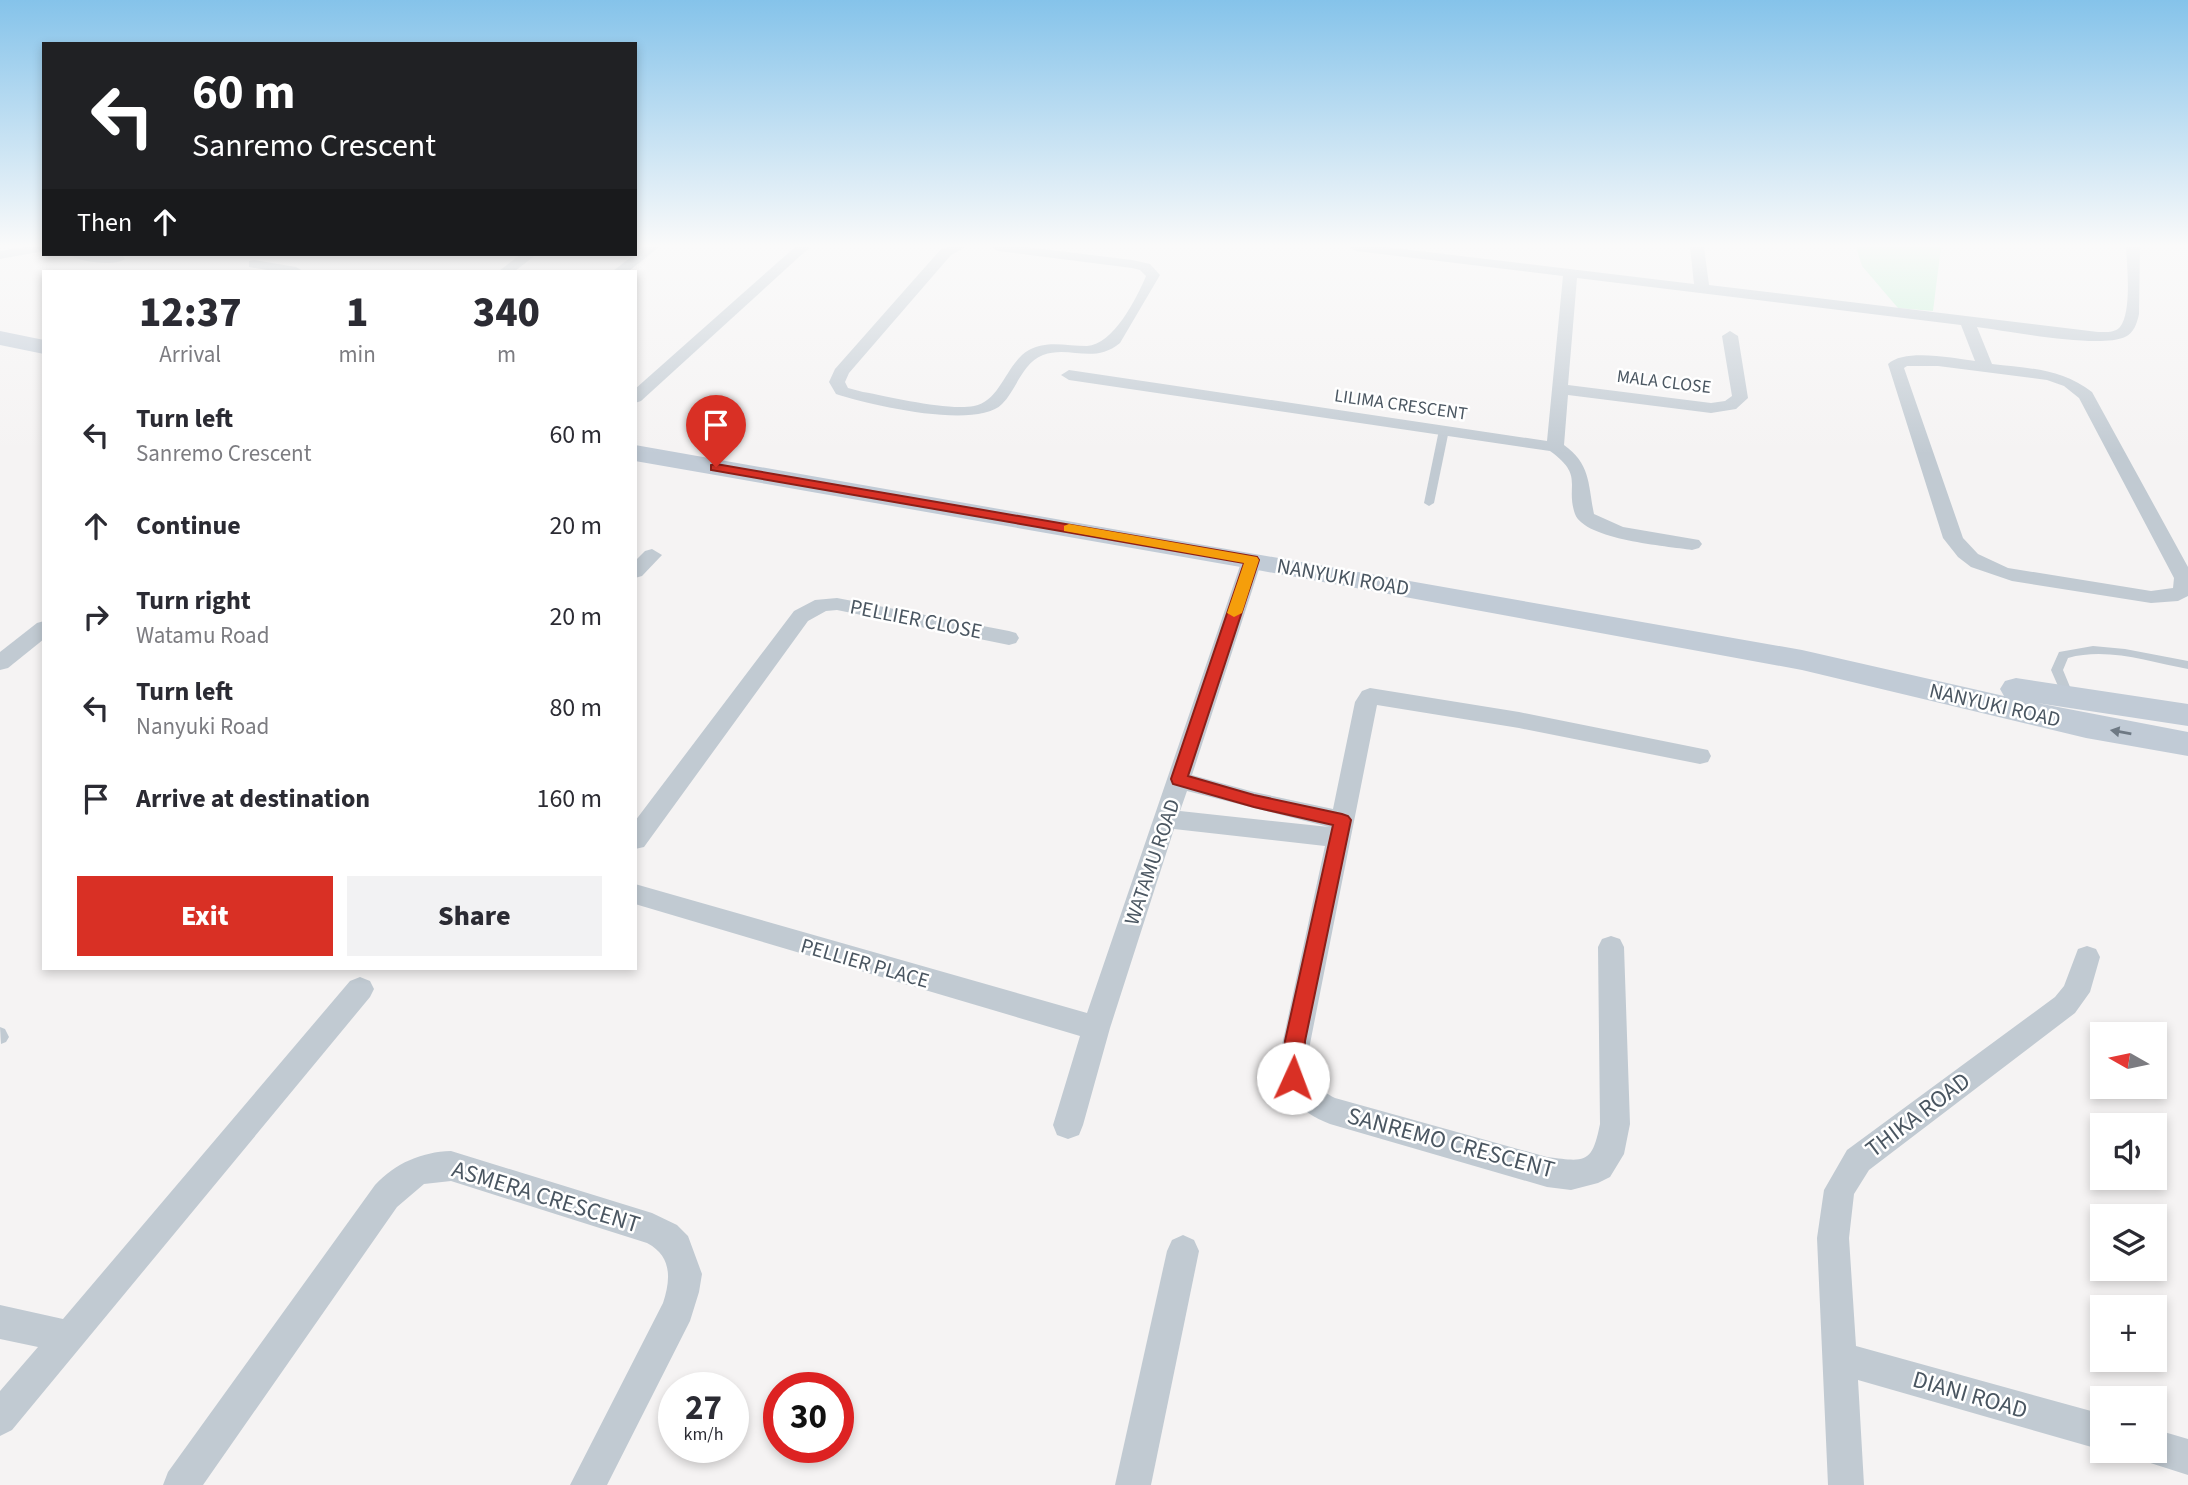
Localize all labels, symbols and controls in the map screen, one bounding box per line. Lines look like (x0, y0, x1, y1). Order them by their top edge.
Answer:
text: 60 m (192, 58, 296, 128)
icon: left (77, 70, 168, 161)
text: Sanremo Crescent (192, 123, 436, 169)
icon: ahead (146, 203, 184, 241)
text: Then (77, 204, 132, 241)
text: 12:37 (139, 283, 242, 343)
text: 1 (346, 283, 368, 343)
text: 340 (473, 283, 540, 343)
text: Arrival (159, 338, 221, 371)
text: min (339, 338, 376, 371)
text: m (497, 338, 516, 371)
street label: MALA CLOSE (1616, 364, 1712, 400)
street label: LILIMA CRESCENT (1333, 383, 1469, 427)
pin (686, 395, 746, 467)
text: Turn left (136, 400, 233, 437)
icon: arrive (697, 406, 735, 444)
icon: left (77, 416, 115, 454)
text: 60 m (549, 416, 602, 453)
text: Sanremo Crescent (136, 437, 311, 470)
icon: ahead (77, 507, 115, 545)
text: Continue (136, 507, 241, 544)
text: 20 m (549, 507, 602, 544)
street label: NANYUKI ROAD (1275, 551, 1411, 603)
text: Turn right (136, 582, 251, 619)
street label: PELLIER CLOSE (847, 591, 985, 647)
icon: right (77, 598, 115, 636)
text: 20 m (549, 598, 602, 635)
text: Watamu Road (136, 619, 269, 652)
text: Turn left (136, 673, 233, 710)
street label: NANYUKI ROAD (1926, 675, 2064, 735)
icon: left (77, 689, 115, 727)
text: 80 m (549, 689, 602, 726)
text: Nanyuki Road (136, 710, 269, 743)
one-way arrow (2110, 726, 2132, 737)
icon: arrive (77, 780, 115, 818)
text: Arrive at destination (136, 780, 370, 817)
text: 160 m (536, 780, 602, 817)
street label: WATAMU ROAD (1116, 795, 1188, 929)
button: Exit (77, 876, 333, 956)
button: Share (347, 876, 602, 956)
street label: PELLIER PLACE (797, 930, 933, 996)
north arrow (2090, 1022, 2166, 1099)
map controls (2090, 1022, 2167, 1463)
position arrow (1256, 1041, 1330, 1115)
street label: THIKA ROAD (1858, 1064, 1978, 1166)
street label: SANREMO CRESCENT (1343, 1098, 1559, 1188)
button: sound (2090, 1113, 2167, 1190)
street label: ASMERA CRESCENT (448, 1152, 644, 1242)
button: layers (2090, 1204, 2167, 1281)
button: + (2090, 1295, 2167, 1372)
street label: DIANI ROAD (1909, 1362, 2031, 1428)
speed limit sign: 30 (763, 1372, 854, 1463)
text: 27 (685, 1383, 722, 1433)
button: − (2090, 1386, 2167, 1463)
text: km/h (684, 1422, 723, 1447)

